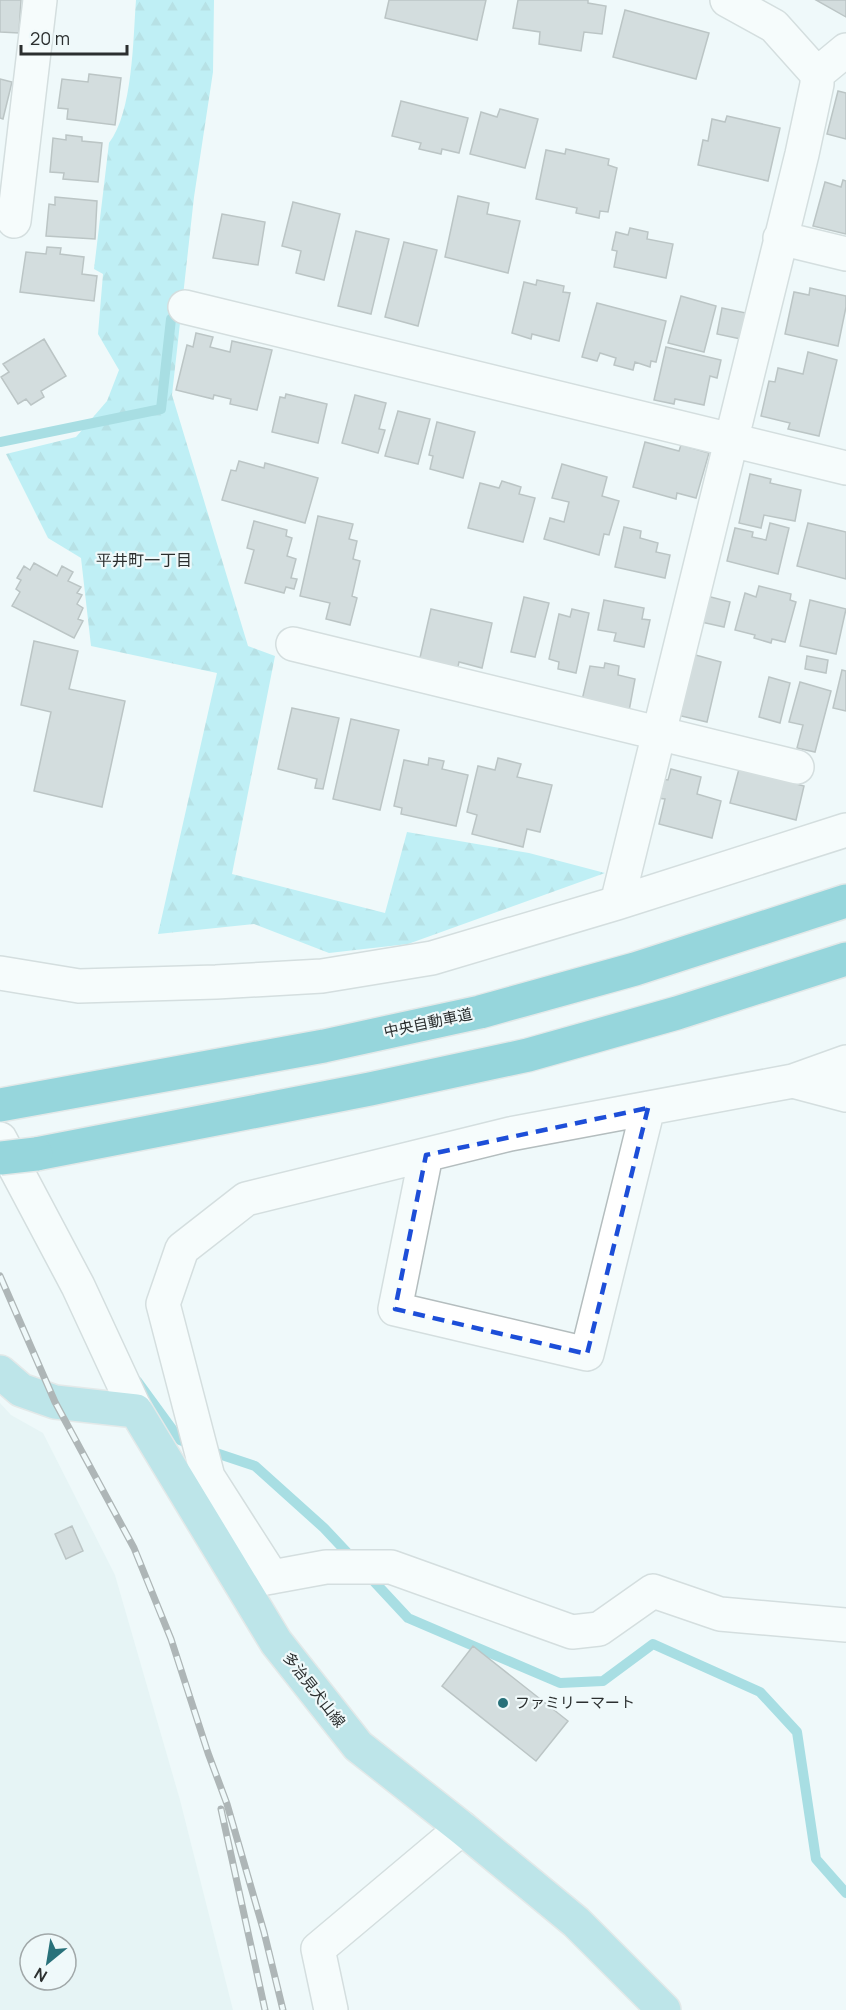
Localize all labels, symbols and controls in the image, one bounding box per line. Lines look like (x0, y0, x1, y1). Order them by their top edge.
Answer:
scale bar (21, 18, 128, 56)
text: 20 m (30, 26, 70, 50)
district label: 平井町一丁目 (96, 549, 192, 571)
street label: 中央自動車道 (382, 1003, 474, 1042)
street label: 多治見犬山線 (278, 1648, 350, 1732)
place label: ファミリーマート (515, 1692, 635, 1713)
marker: ファミリーマート (496, 1696, 510, 1710)
north arrow (18, 1932, 78, 1992)
text: N (30, 1963, 51, 1987)

